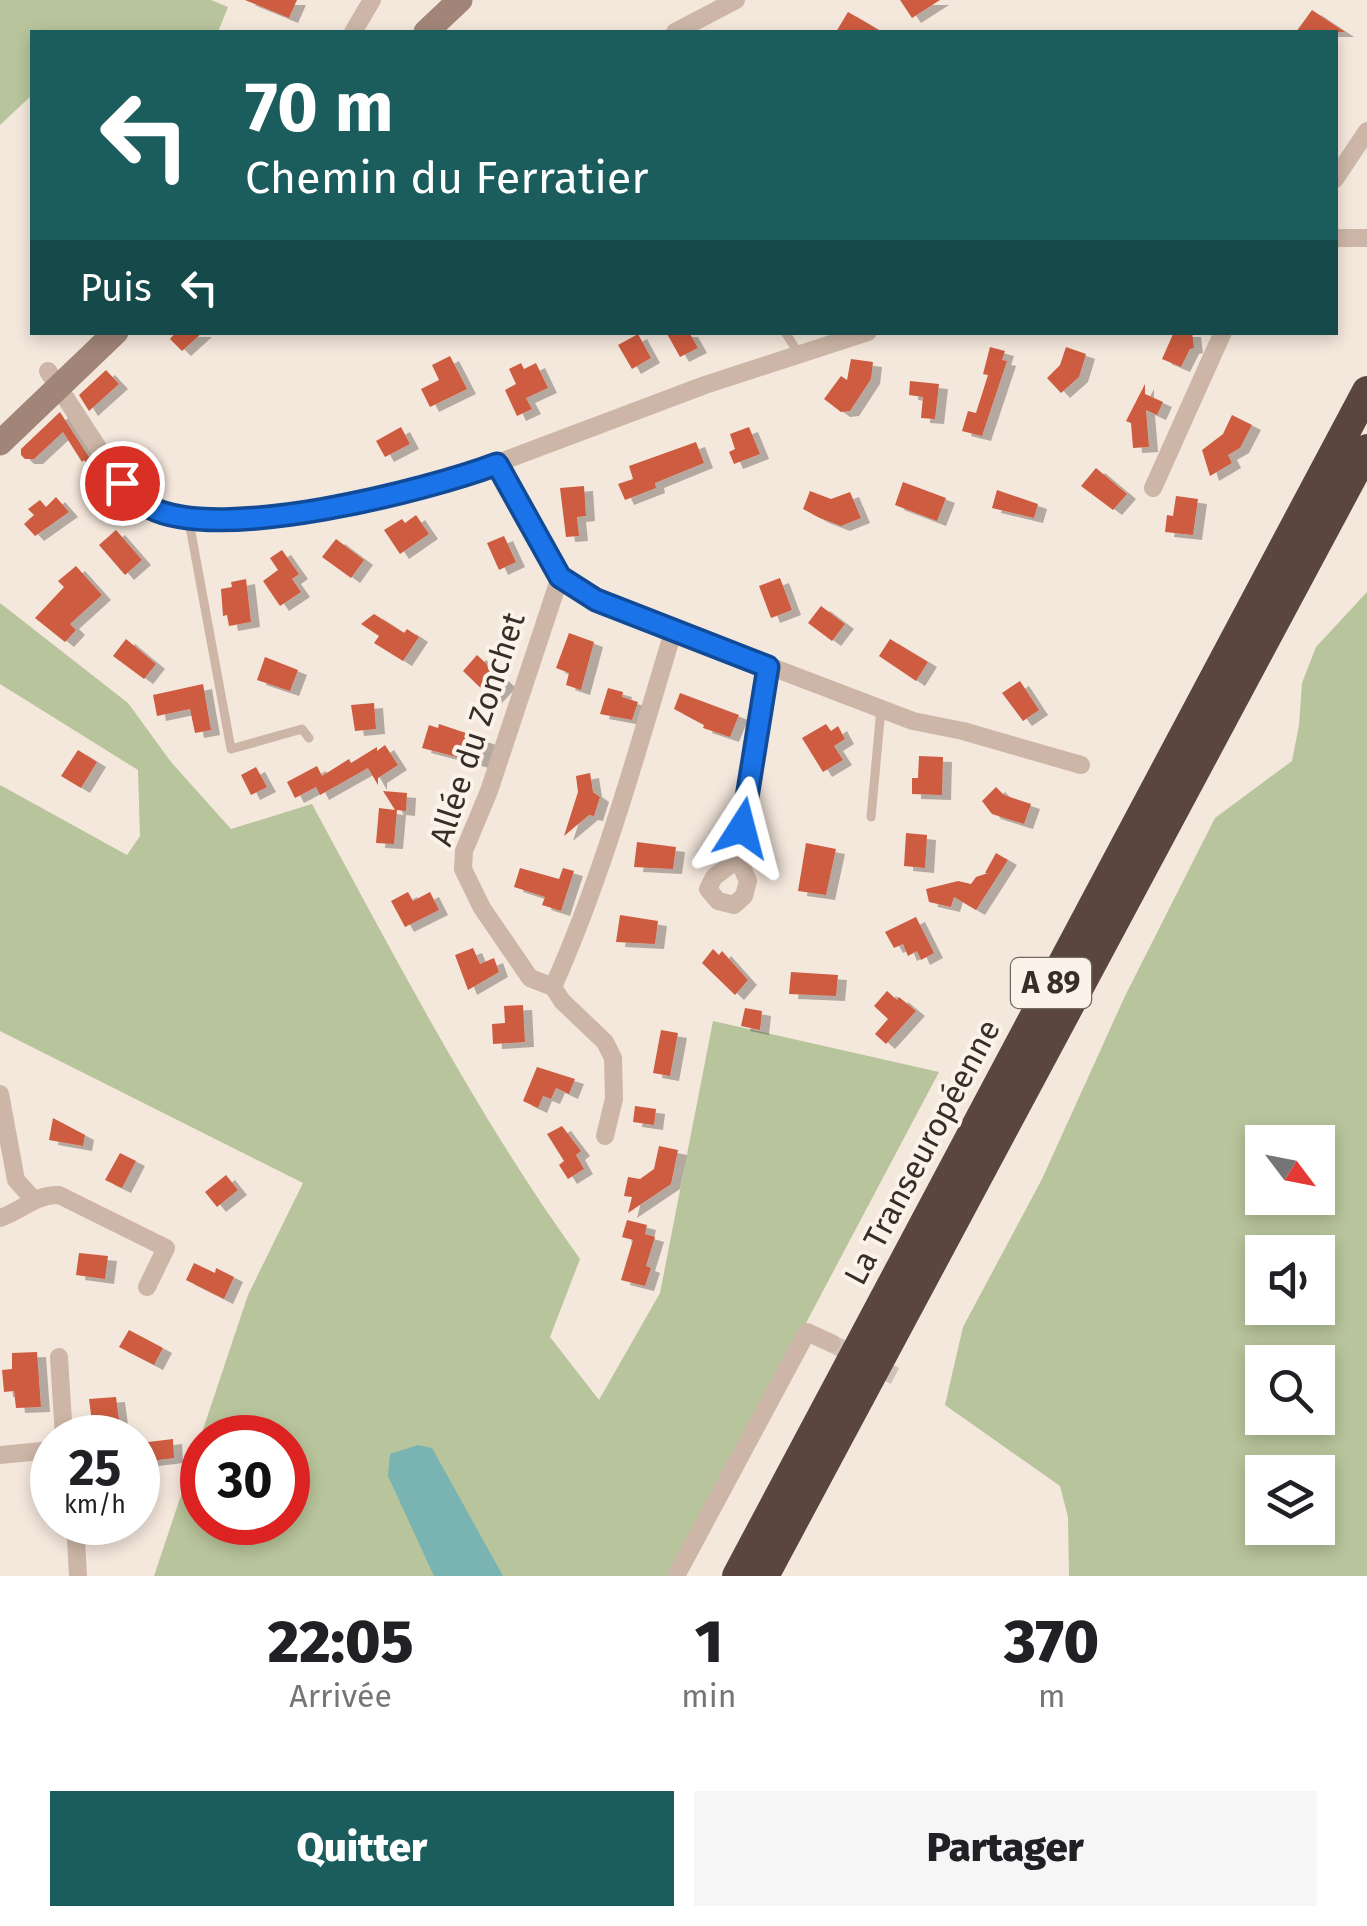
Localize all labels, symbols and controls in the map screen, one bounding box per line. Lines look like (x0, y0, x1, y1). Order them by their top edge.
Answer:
text: 70 m (245, 66, 394, 150)
icon: left (80, 70, 210, 200)
text: Chemin du Ferratier (245, 151, 649, 205)
icon: left (172, 260, 227, 315)
text: Puis (80, 265, 152, 311)
pin (80, 441, 165, 526)
icon: arrive (95, 456, 150, 511)
street label: Allée du Zonchet (421, 607, 533, 850)
position arrow (690, 776, 794, 880)
road number: A 89 (1011, 958, 1091, 1008)
street label: La Transeuropéenne (836, 1013, 1008, 1291)
north arrow (1245, 1125, 1335, 1215)
map controls (1245, 1125, 1335, 1545)
button: sound (1245, 1235, 1335, 1325)
button: search (1245, 1345, 1335, 1435)
speed limit sign: 30 (180, 1415, 310, 1545)
text: 25 (69, 1438, 121, 1498)
button: layers (1245, 1455, 1335, 1545)
text: km/h (64, 1490, 126, 1520)
text: 22:05 (268, 1606, 413, 1678)
text: 1 (695, 1606, 723, 1678)
text: 370 (1004, 1606, 1099, 1678)
text: Arrivée (289, 1677, 392, 1715)
text: min (681, 1677, 736, 1715)
text: m (1038, 1677, 1065, 1715)
button: Quitter (50, 1791, 674, 1906)
button: Partager (694, 1791, 1317, 1906)

